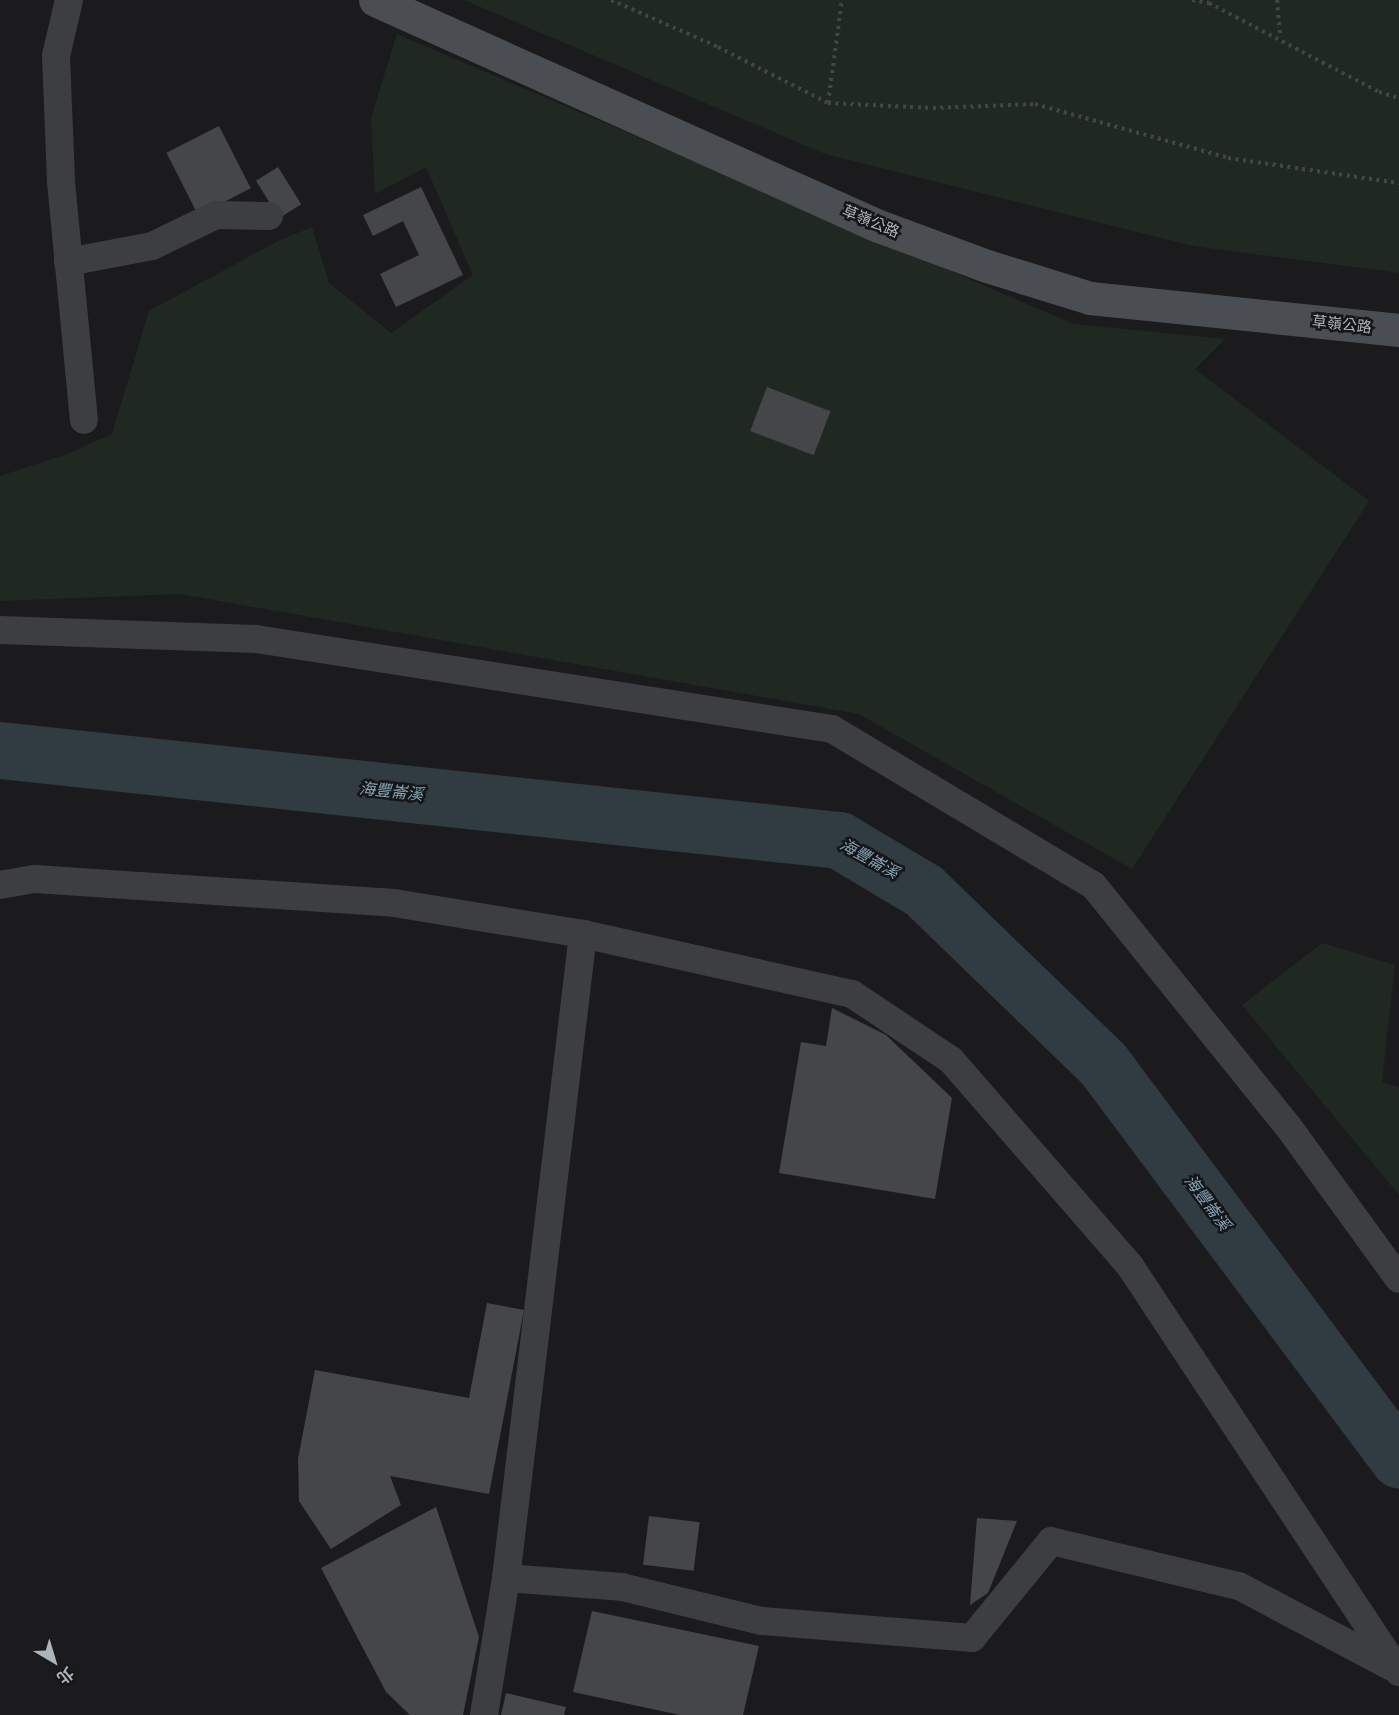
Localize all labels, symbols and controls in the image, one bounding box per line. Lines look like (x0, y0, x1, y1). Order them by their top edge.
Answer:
street label: 草嶺公路 (840, 201, 902, 241)
street label: 草嶺公路 (1311, 312, 1373, 336)
water label: 海豐崙溪 (358, 779, 424, 805)
water label: 海豐崙溪 (836, 835, 902, 883)
water label: 海豐崙溪 (1180, 1172, 1234, 1234)
north arrow (24, 1631, 84, 1691)
text: 北 (54, 1664, 77, 1687)

